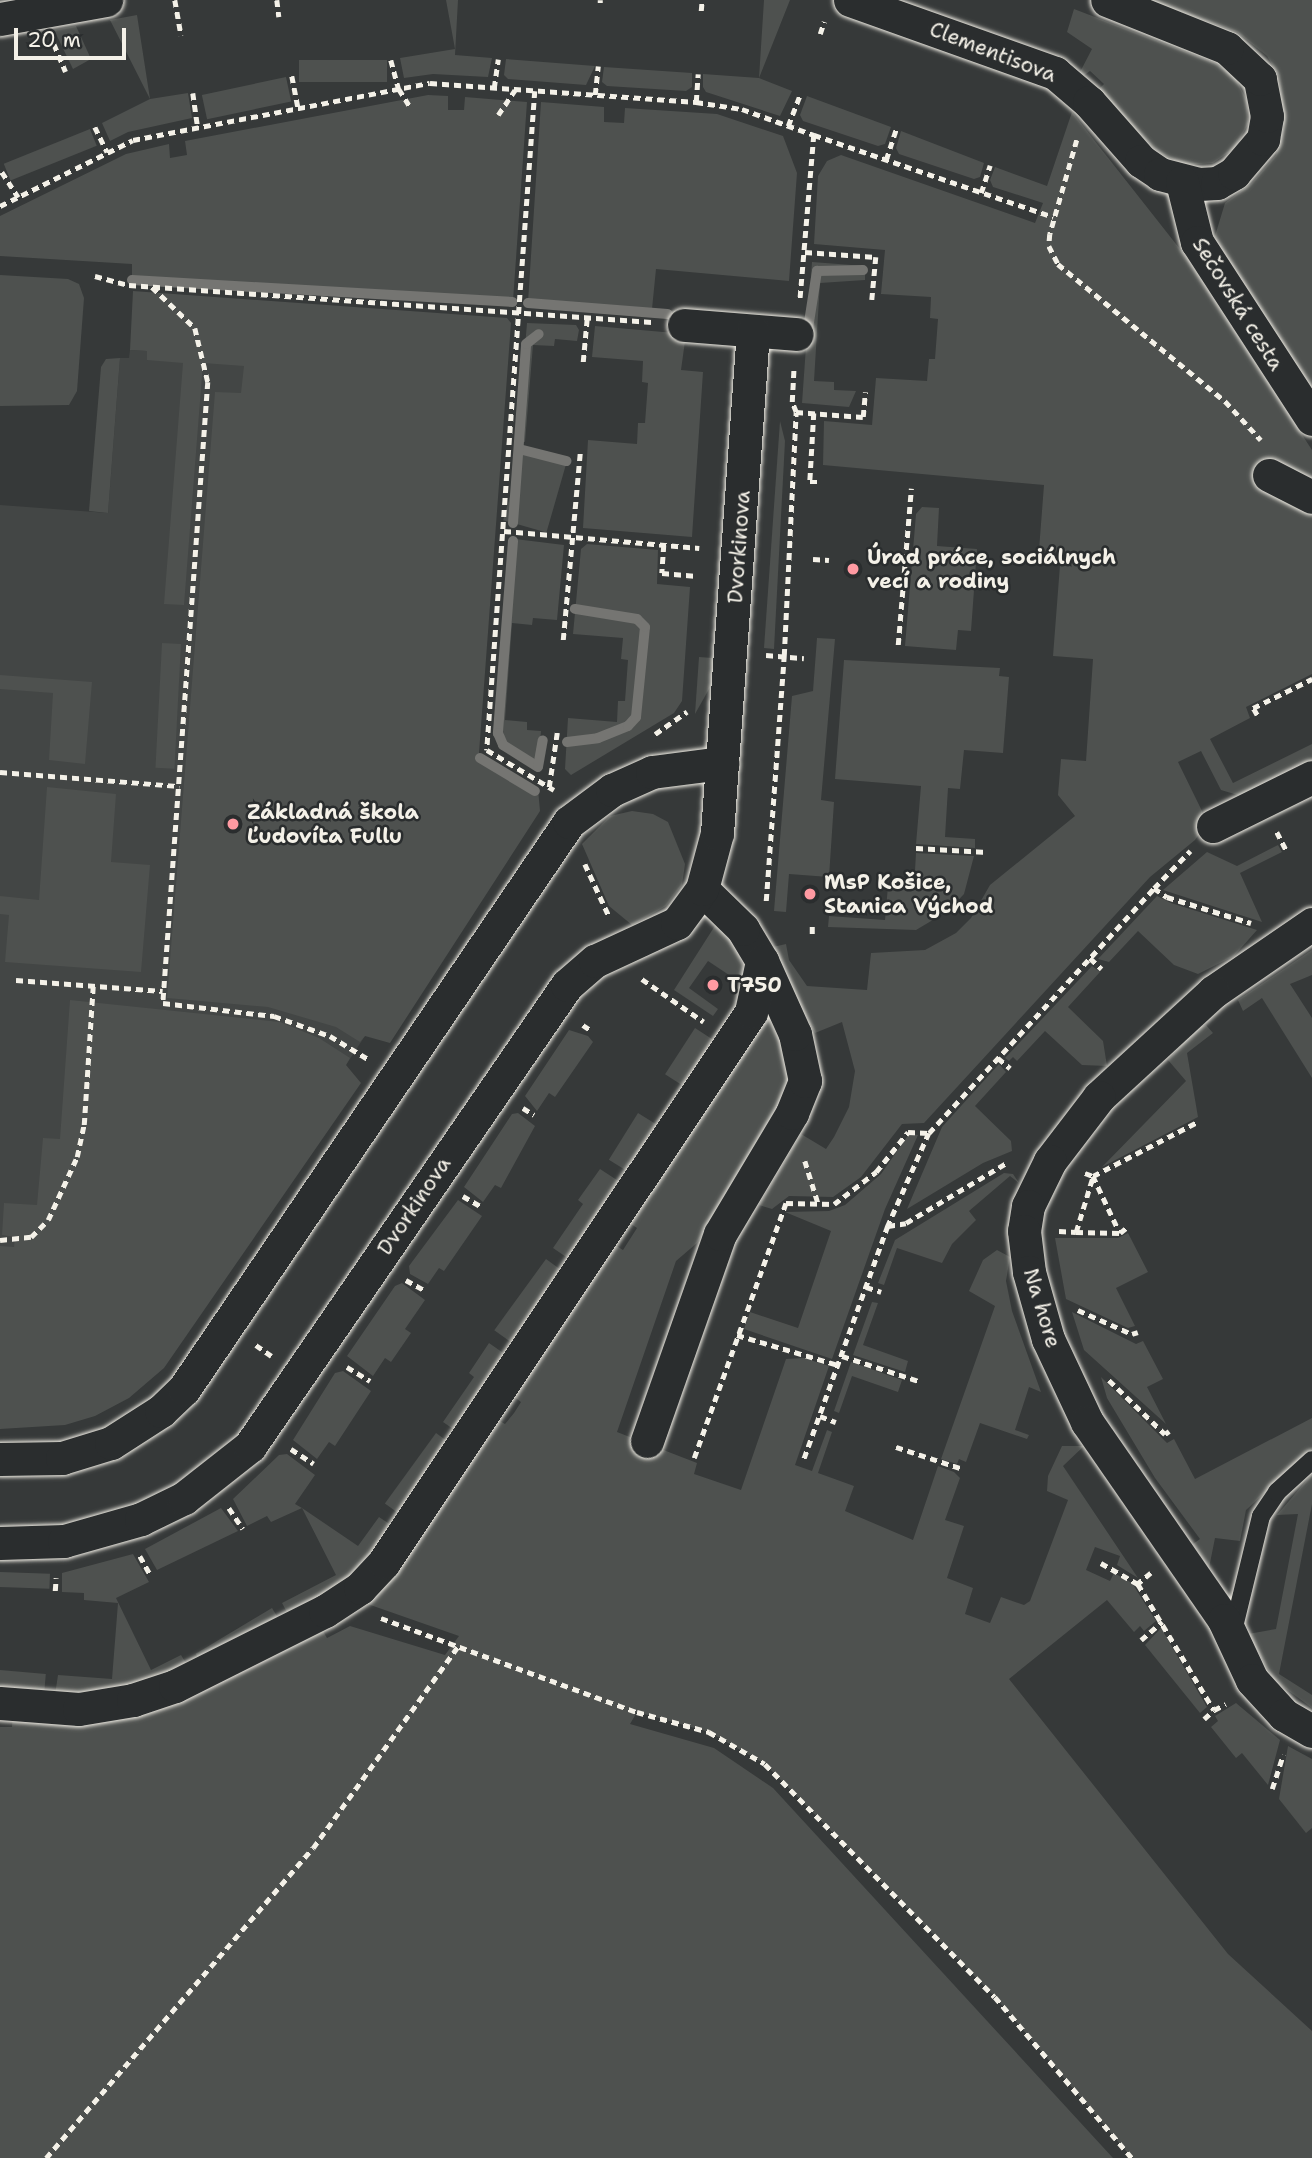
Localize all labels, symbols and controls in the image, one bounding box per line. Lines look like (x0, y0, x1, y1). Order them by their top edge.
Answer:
scale bar (18, 14, 130, 58)
street label: Clementisova (926, 16, 1060, 88)
text: 20 m (27, 26, 81, 54)
street label: Sečovská cesta (1187, 233, 1289, 375)
street label: Dvorkinova (722, 490, 756, 604)
place label: Úrad práce, sociálnych vecí a rodiny (867, 544, 1116, 594)
marker: Úrad práce, sociálnych vecí a rodiny (845, 561, 861, 577)
place label: Základná škola Ľudovíta Fullu (247, 799, 419, 849)
marker: Základná škola Ľudovíta Fullu (225, 816, 241, 832)
place label: MsP Košice, Stanica Východ (824, 869, 993, 919)
marker: MsP Košice, Stanica Východ (802, 886, 818, 902)
place label: T750 (727, 972, 782, 998)
marker: T750 (705, 977, 721, 993)
street label: Dvorkinova (372, 1152, 456, 1260)
street label: Na hore (1018, 1265, 1066, 1351)

